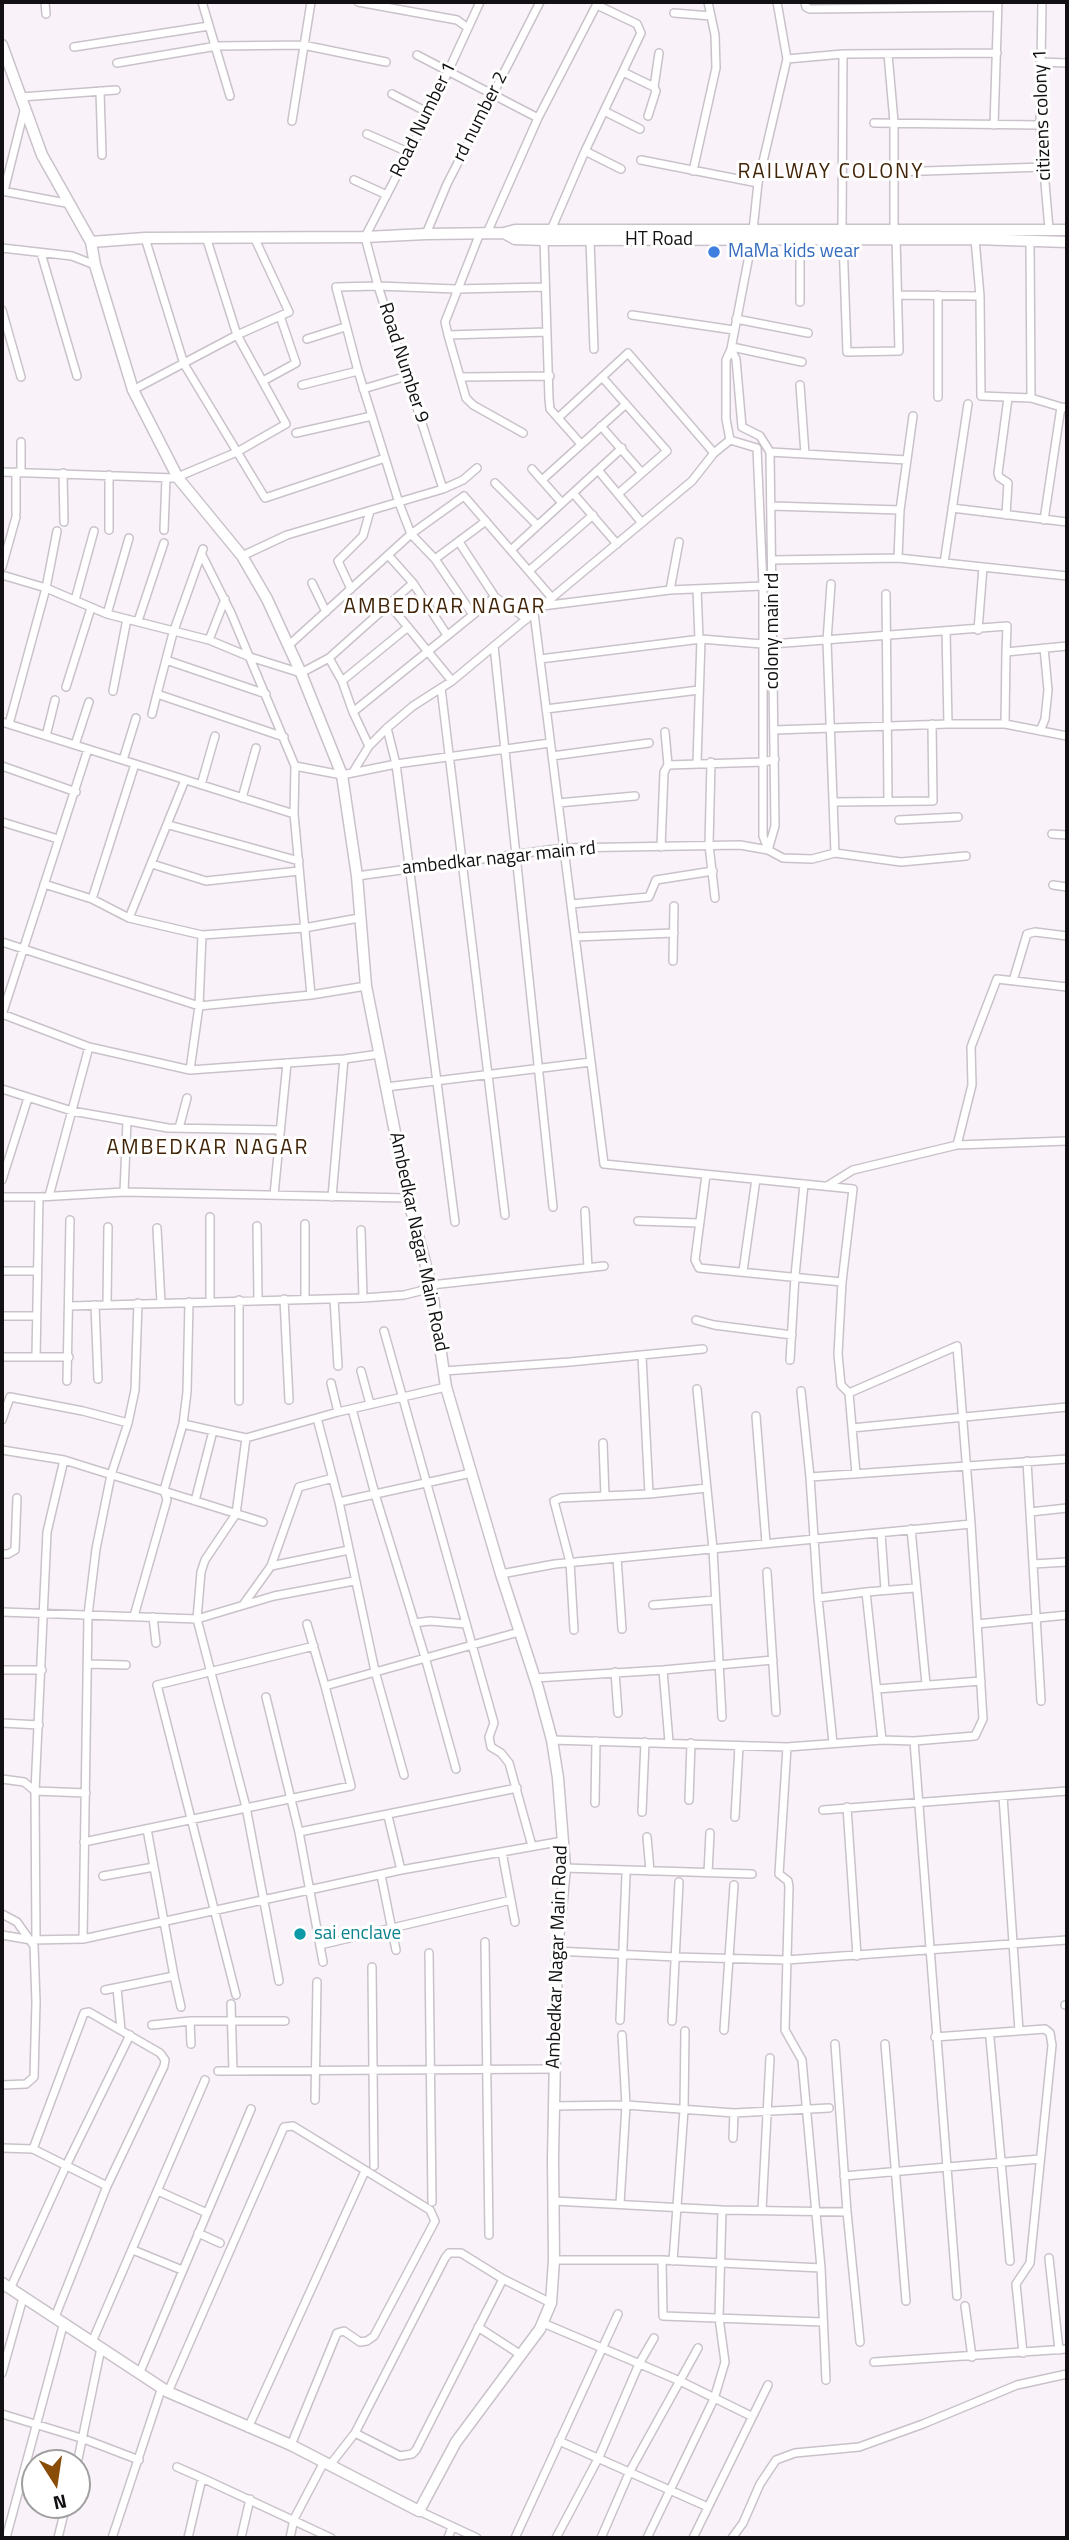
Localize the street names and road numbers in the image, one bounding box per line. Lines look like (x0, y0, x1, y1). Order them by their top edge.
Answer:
street label: citizens colony 1 (1029, 49, 1057, 181)
street label: Road Number 1 (386, 59, 462, 181)
street label: rd number 2 (449, 68, 513, 166)
street label: HT Road (625, 229, 693, 251)
street label: Road Number 9 (373, 300, 433, 426)
street label: colony main rd (762, 573, 784, 689)
street label: ambedkar nagar main rd (401, 837, 597, 881)
street label: Ambedkar Nagar Main Road (384, 1130, 452, 1354)
street label: Ambedkar Nagar Main Road (543, 1845, 573, 2069)

